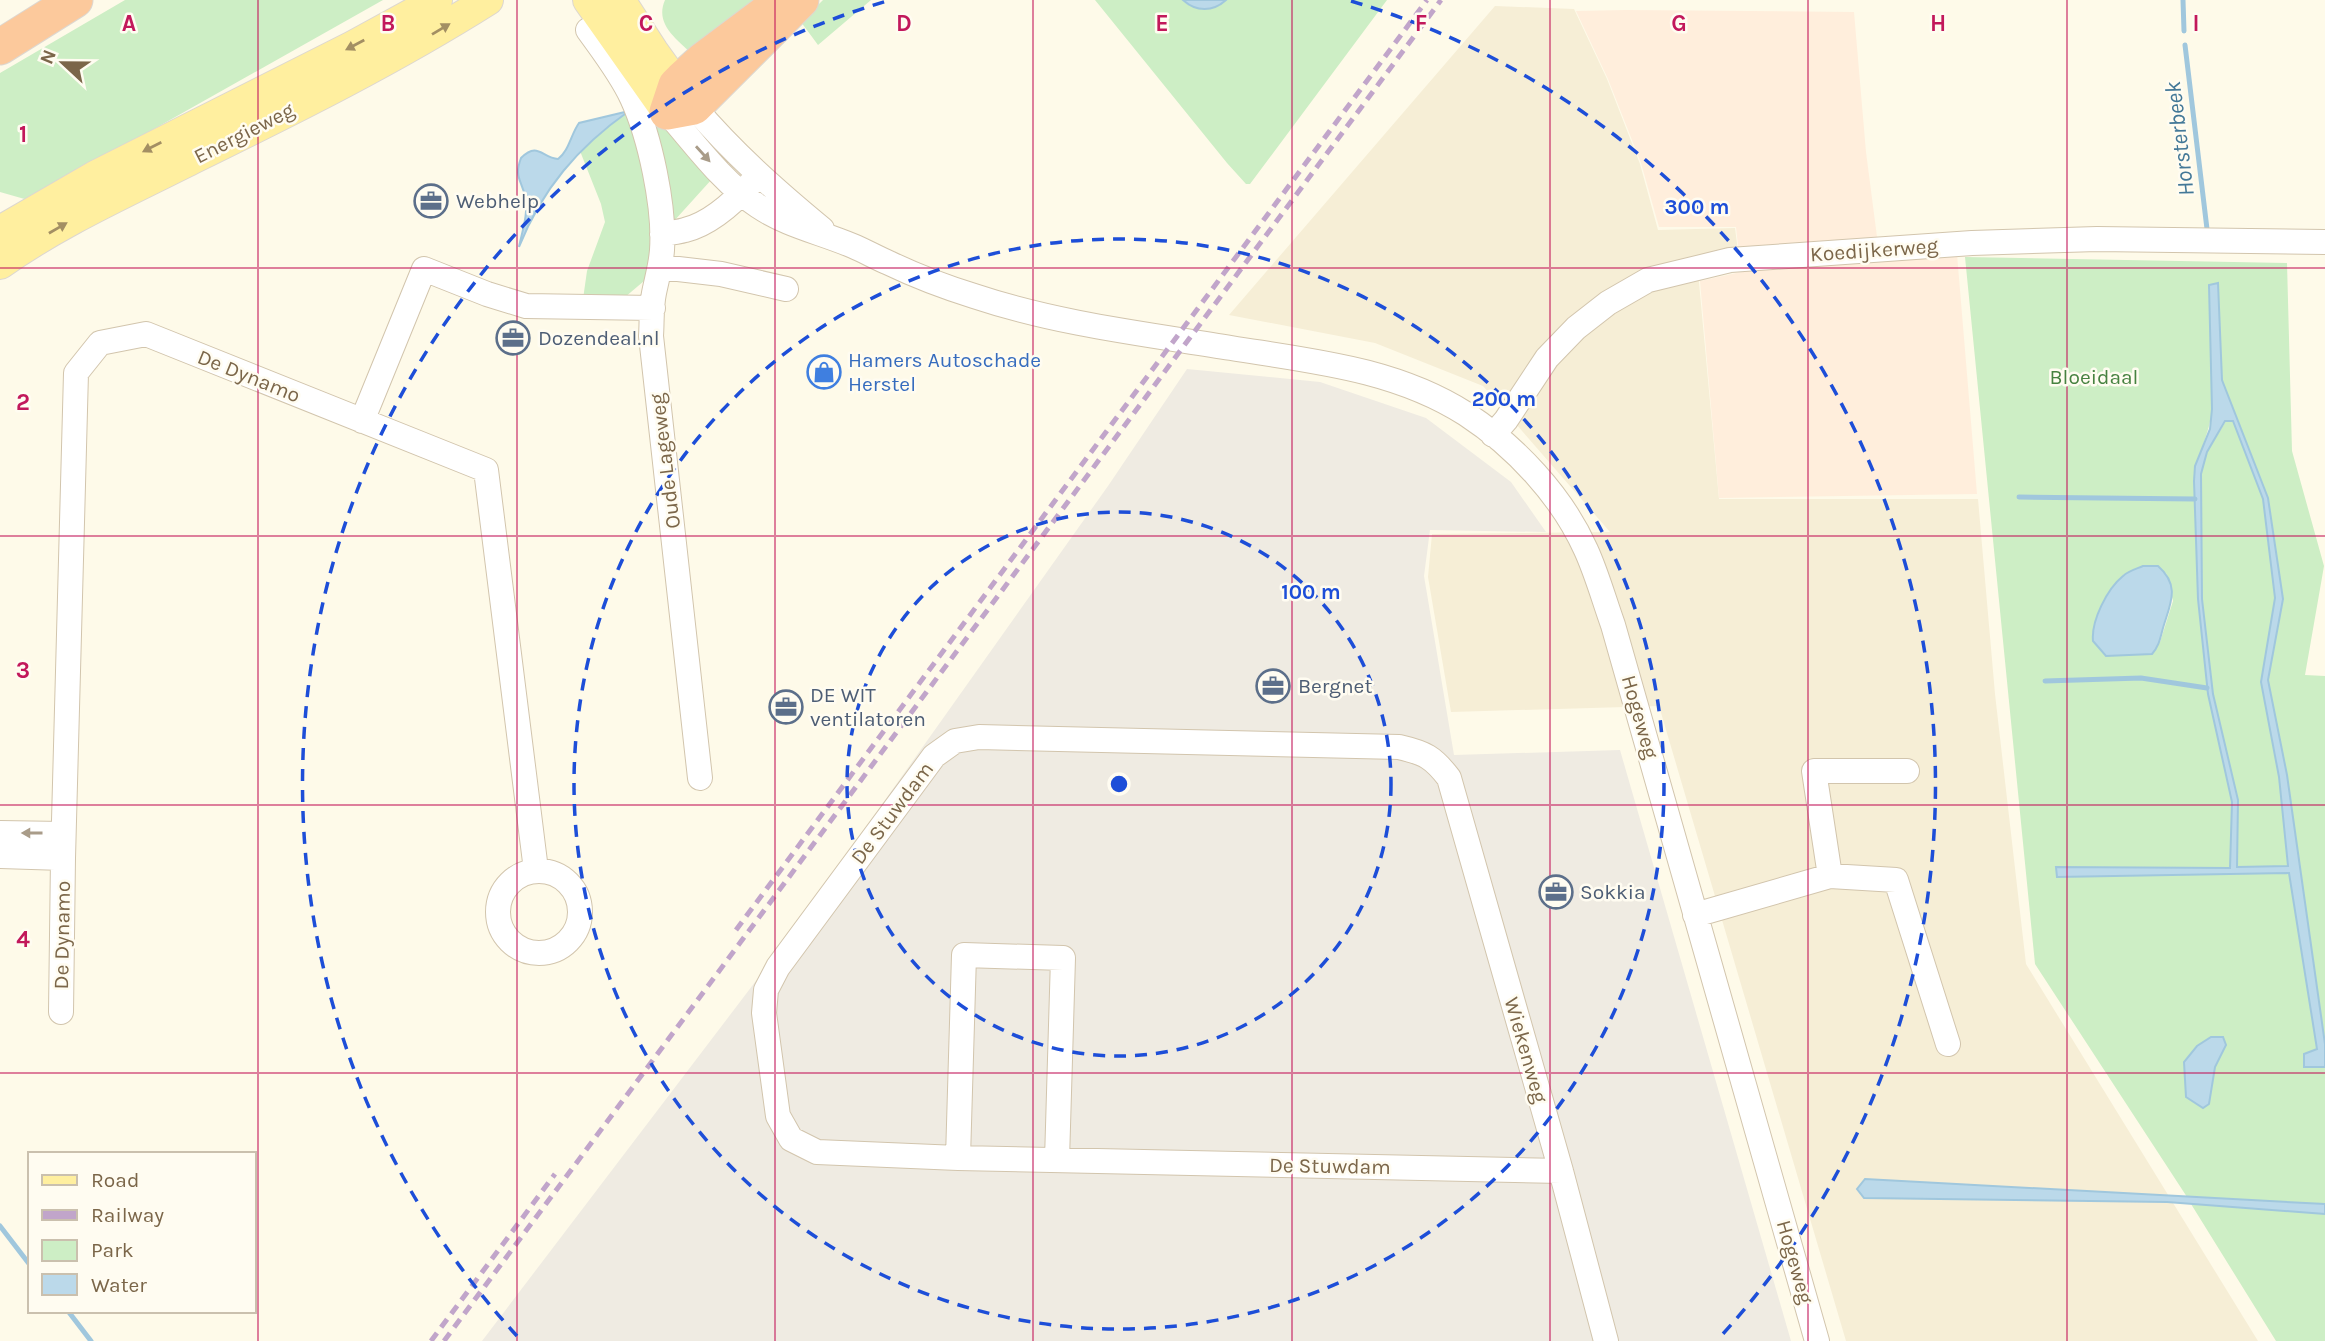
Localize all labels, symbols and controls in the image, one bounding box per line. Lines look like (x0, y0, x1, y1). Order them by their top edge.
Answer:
text: A (122, 10, 136, 37)
text: B (381, 10, 395, 37)
text: C (639, 10, 653, 37)
text: D (896, 10, 912, 37)
text: E (1155, 10, 1169, 37)
text: F (1415, 10, 1427, 37)
text: G (1671, 10, 1687, 37)
text: H (1930, 10, 1946, 37)
text: I (2192, 10, 2200, 37)
one-way arrow (432, 22, 451, 35)
north arrow (28, 28, 98, 98)
one-way arrow (346, 39, 365, 51)
text: N (35, 47, 61, 67)
water label: Horsterbeek (2159, 80, 2200, 198)
street label: Energieweg (190, 97, 298, 168)
text: 1 (19, 121, 27, 148)
one-way arrow (142, 142, 162, 153)
one-way arrow (695, 145, 711, 162)
office icon: Webhelp (412, 182, 450, 220)
place label: Webhelp (456, 189, 539, 213)
text: 300 m (1665, 195, 1729, 219)
one-way arrow (49, 222, 68, 234)
street label: Koedijkerweg (1809, 234, 1939, 266)
office icon: Dozendeal.nl (494, 319, 532, 357)
place label: Dozendeal.nl (538, 326, 660, 350)
street label: De Dynamo (194, 345, 304, 407)
place label: Hamers Autoschade Herstel (848, 348, 1041, 396)
shop icon: Hamers Autoschade Herstel (805, 353, 843, 391)
park label: Bloeidaal (2050, 365, 2138, 389)
text: 200 m (1472, 387, 1536, 411)
text: 2 (16, 389, 30, 416)
street label: Oude Lageweg (645, 392, 685, 530)
text: 100 m (1281, 580, 1341, 604)
text: 3 (16, 657, 30, 684)
office icon: Bergnet (1254, 667, 1292, 705)
street label: Hogeweg (1617, 672, 1663, 762)
place label: Bergnet (1298, 674, 1372, 698)
place label: DE WIT ventilatoren (810, 683, 926, 731)
office icon: DE WIT ventilatoren (767, 688, 805, 726)
street label: De Stuwdam (846, 757, 938, 869)
centre of rings (1107, 772, 1131, 796)
one-way arrow (20, 828, 42, 839)
office icon: Sokkia (1537, 873, 1575, 911)
street label: De Dynamo (49, 880, 75, 990)
place label: Sokkia (1580, 880, 1646, 904)
text: 4 (16, 926, 30, 953)
street label: Wiekenweg (1499, 994, 1553, 1106)
legend (28, 1152, 256, 1313)
street label: De Stuwdam (1269, 1153, 1391, 1179)
text: Road (91, 1168, 139, 1192)
text: Railway (91, 1203, 164, 1227)
street label: Hogeweg (1772, 1217, 1818, 1307)
text: Park (91, 1238, 134, 1262)
text: Water (91, 1273, 147, 1297)

